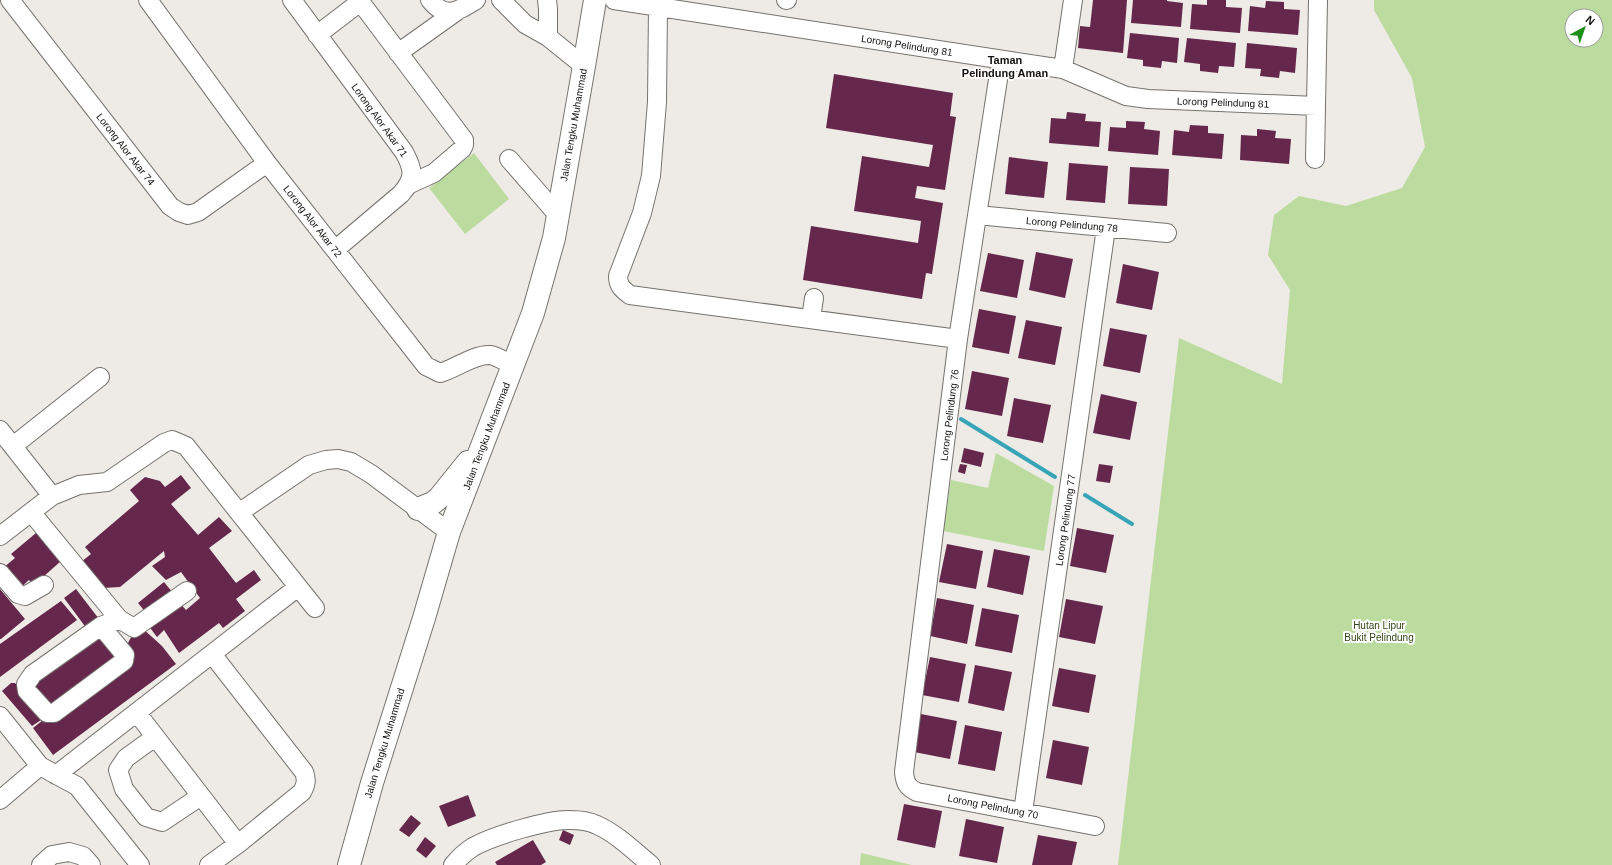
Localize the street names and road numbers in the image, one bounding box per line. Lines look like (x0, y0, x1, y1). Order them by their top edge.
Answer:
street label: Lorong Pelindung 81 (860, 33, 954, 58)
street label: Jalan Tengku Muhammad (558, 68, 589, 182)
street label: Lorong Alor Akar 71 (349, 82, 410, 159)
street label: Lorong Pelindung 81 (1177, 95, 1270, 110)
street label: Lorong Alor Akar 74 (94, 111, 157, 188)
street label: Lorong Alor Akar 72 (281, 183, 344, 260)
street label: Lorong Pelindung 78 (1025, 215, 1119, 234)
street label: Lorong Pelindung 76 (938, 368, 961, 462)
street label: Jalan Tengku Muhammad (461, 381, 512, 492)
street label: Lorong Pelindung 77 (1054, 473, 1077, 567)
street label: Jalan Tengku Muhammad (363, 687, 406, 799)
street label: Lorong Pelindung 70 (947, 792, 1040, 821)

